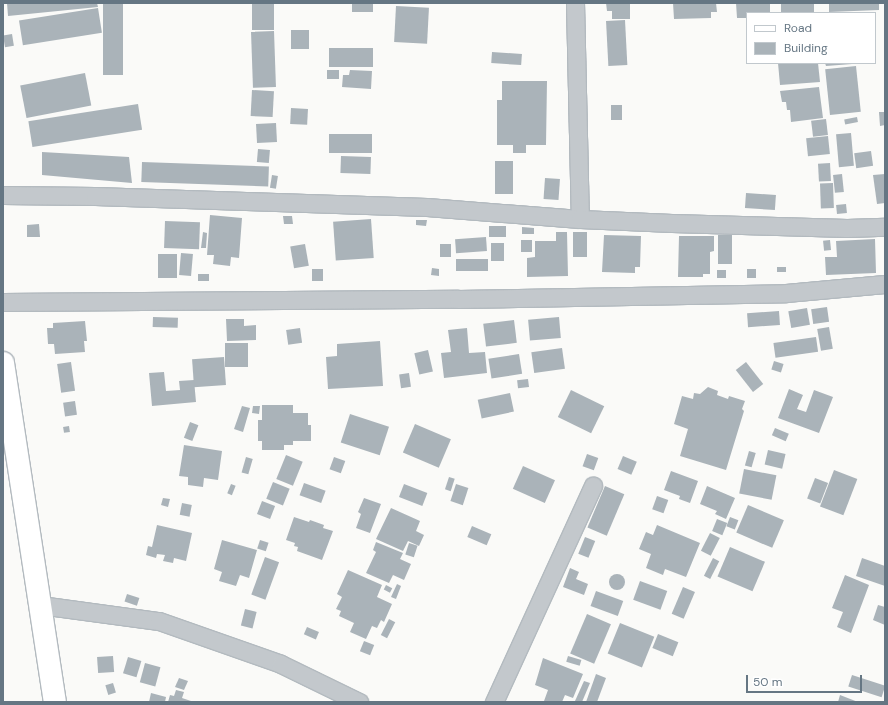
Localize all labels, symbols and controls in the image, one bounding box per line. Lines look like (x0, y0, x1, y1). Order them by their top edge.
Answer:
legend (746, 12, 876, 64)
text: Road (784, 20, 812, 36)
text: Building (784, 40, 828, 56)
scale bar (748, 667, 864, 693)
text: 50 m (753, 674, 782, 690)

